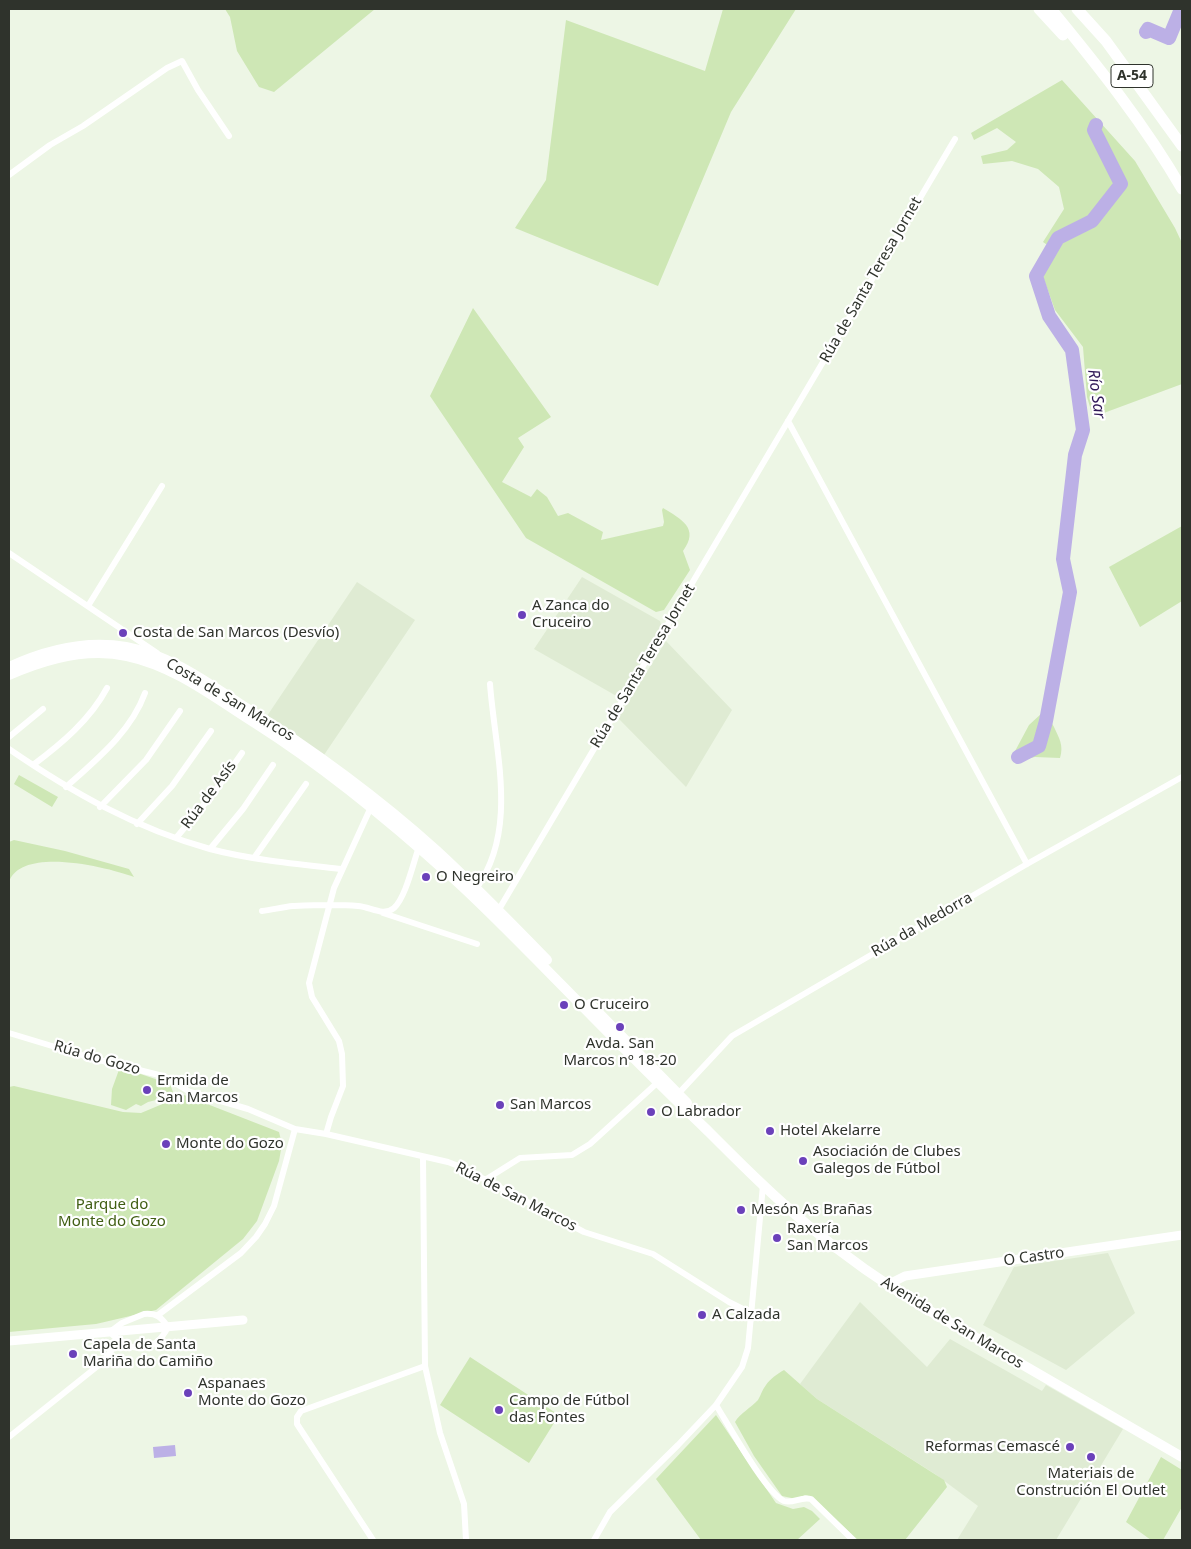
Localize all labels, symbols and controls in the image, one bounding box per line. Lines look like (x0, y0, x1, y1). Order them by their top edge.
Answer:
road number: A-54 (1111, 64, 1153, 88)
street label: Rúa de Santa Teresa Jornet (816, 194, 926, 366)
water label: Río Sar (1083, 368, 1109, 420)
street label: Rúa de Santa Teresa Jornet (587, 581, 699, 751)
place label: A Zanca do Cruceiro (532, 597, 610, 632)
marker: A Zanca do Cruceiro (516, 609, 528, 621)
place label: Costa de San Marcos (Desvío) (133, 624, 339, 642)
marker: Costa de San Marcos (Desvío) (117, 627, 129, 639)
street label: Costa de San Marcos (163, 655, 297, 745)
street label: Rúa de Asís (178, 758, 240, 832)
place label: O Negreiro (436, 868, 514, 886)
marker: O Negreiro (420, 871, 432, 883)
street label: Rúa da Medorra (868, 889, 976, 961)
place label: O Cruceiro (574, 996, 649, 1014)
marker: O Cruceiro (558, 999, 570, 1011)
marker: Avda. San Marcos nº 18-20 (614, 1021, 626, 1033)
place label: Avda. San Marcos nº 18-20 (563, 1035, 677, 1070)
street label: Rúa do Gozo (52, 1037, 142, 1079)
place label: Ermida de San Marcos (157, 1072, 238, 1107)
marker: Ermida de San Marcos (141, 1084, 153, 1096)
place label: San Marcos (510, 1096, 591, 1114)
marker: San Marcos (494, 1099, 506, 1111)
place label: O Labrador (661, 1103, 741, 1121)
marker: O Labrador (645, 1106, 657, 1118)
place label: Hotel Akelarre (780, 1122, 881, 1140)
marker: Hotel Akelarre (764, 1125, 776, 1137)
place label: Monte do Gozo (176, 1135, 284, 1153)
marker: Monte do Gozo (160, 1138, 172, 1150)
place label: Asociación de Clubes Galegos de Fútbol (813, 1143, 961, 1178)
marker: Asociación de Clubes Galegos de Fútbol (797, 1155, 809, 1167)
street label: Rúa de San Marcos (452, 1159, 580, 1235)
park label: Parque do Monte do Gozo (58, 1196, 166, 1231)
place label: Mesón As Brañas (751, 1201, 872, 1219)
marker: Mesón As Brañas (735, 1204, 747, 1216)
place label: Raxería San Marcos (787, 1220, 868, 1255)
marker: Raxería San Marcos (771, 1232, 783, 1244)
street label: O Castro (1003, 1244, 1065, 1270)
street label: Avenida de San Marcos (877, 1273, 1027, 1373)
place label: A Calzada (712, 1306, 780, 1324)
marker: A Calzada (696, 1309, 708, 1321)
place label: Capela de Santa Mariña do Camiño (83, 1336, 213, 1371)
marker: Capela de Santa Mariña do Camiño (67, 1348, 79, 1360)
place label: Aspanaes Monte do Gozo (198, 1375, 306, 1410)
marker: Aspanaes Monte do Gozo (182, 1387, 194, 1399)
place label: Campo de Fútbol das Fontes (509, 1392, 629, 1427)
marker: Campo de Fútbol das Fontes (493, 1404, 505, 1416)
place label: Reformas Cemascé (925, 1438, 1060, 1456)
marker: Reformas Cemascé (1064, 1441, 1076, 1453)
marker: Materiais de Construción El Outlet (1085, 1451, 1097, 1463)
place label: Materiais de Construción El Outlet (1016, 1465, 1166, 1500)

